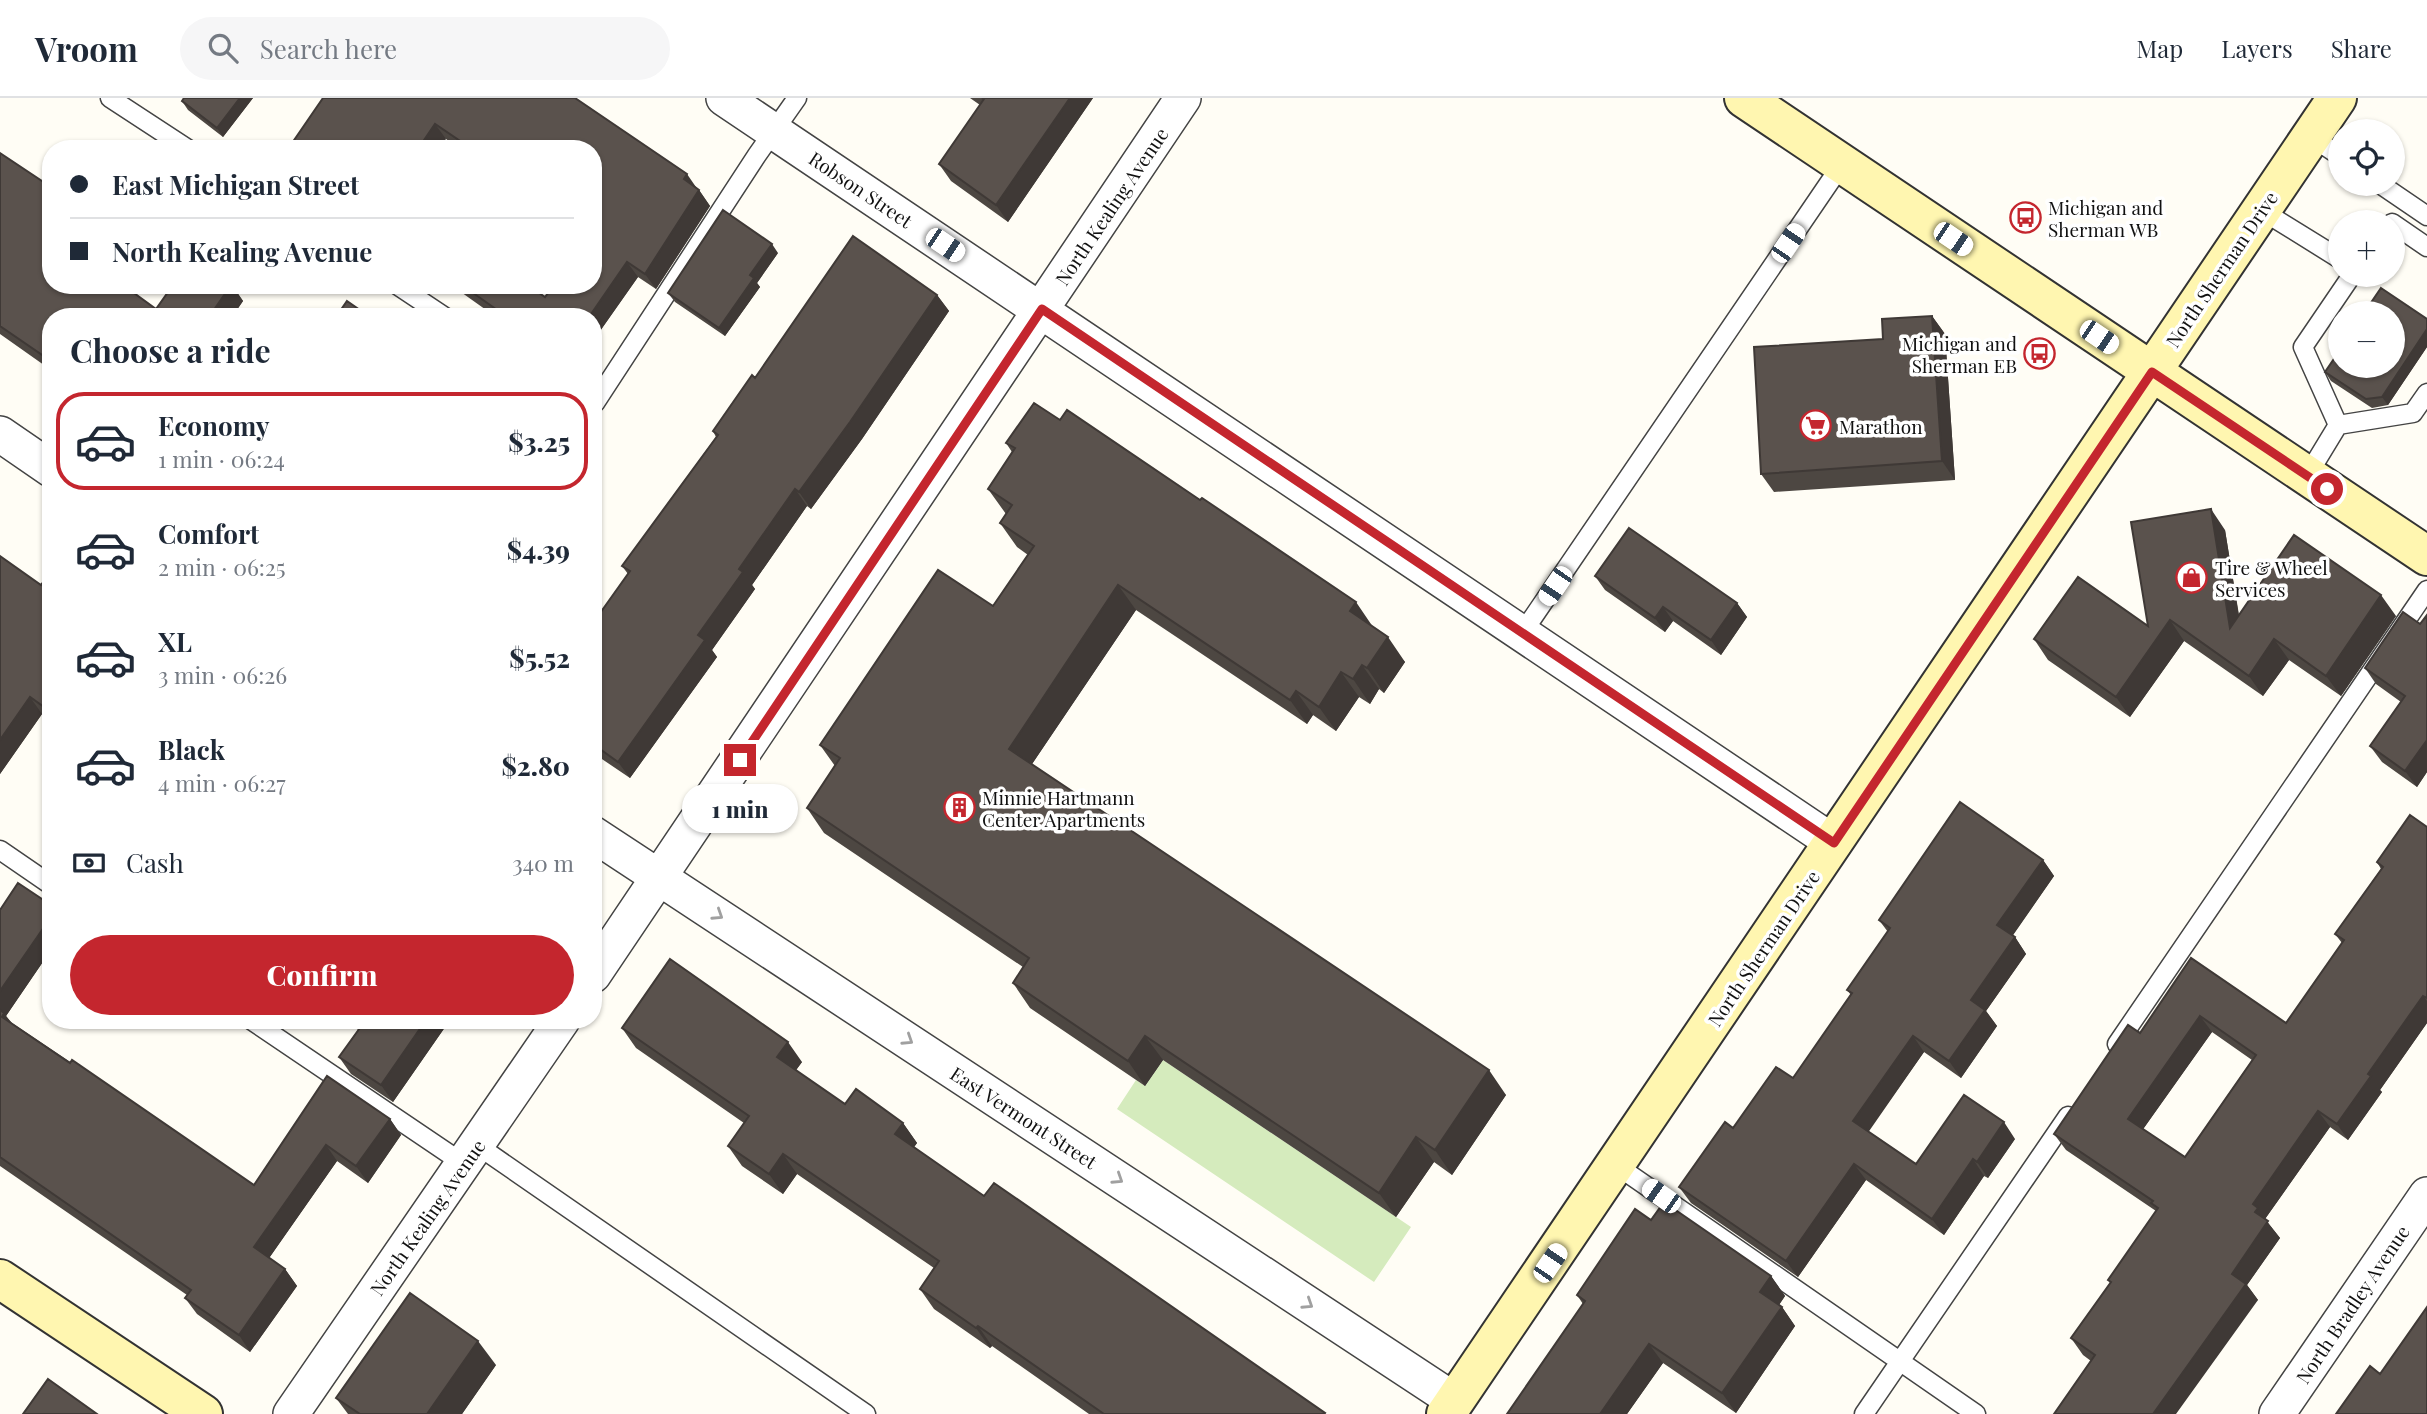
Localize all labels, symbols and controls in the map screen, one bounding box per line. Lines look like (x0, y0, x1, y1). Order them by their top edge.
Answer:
search box (180, 17, 670, 80)
text: Vroom (35, 26, 138, 70)
icon: search (204, 29, 242, 67)
text: Search here (260, 31, 397, 66)
text: Map (2137, 32, 2183, 64)
text: Layers (2221, 32, 2293, 64)
text: Share (2331, 32, 2392, 64)
map controls (2328, 119, 2405, 378)
button: locate (2328, 119, 2405, 196)
street label: North Kealing Avenue (1048, 122, 1174, 290)
street label: Robson Street (804, 145, 918, 233)
text: East Michigan Street (112, 167, 359, 202)
street label: North Sherman Drive (2159, 186, 2283, 352)
place label: Michigan and Sherman WB (2048, 194, 2163, 242)
bus stop icon: Michigan and Sherman WB (2008, 201, 2042, 235)
button: + (2328, 210, 2405, 287)
car (1930, 219, 1977, 259)
car (1768, 220, 1809, 266)
car (922, 225, 969, 265)
text: North Kealing Avenue (112, 234, 372, 269)
button: − (2328, 301, 2405, 378)
car (2076, 317, 2123, 357)
text: Choose a ride (70, 328, 271, 371)
place label: Michigan and Sherman EB (1902, 330, 2017, 378)
bus stop icon: Michigan and Sherman EB (2023, 337, 2057, 371)
text: Economy (158, 408, 269, 443)
supermarket icon: Marathon (1799, 409, 1833, 443)
icon: car (74, 410, 137, 473)
place label: Marathon (1839, 413, 1923, 439)
text: $3.25 (508, 424, 570, 459)
text: 1 min · 06:24 (158, 443, 285, 474)
route start (2311, 473, 2343, 505)
text: Comfort (158, 516, 259, 551)
icon: car (74, 518, 137, 581)
text: $4.39 (507, 532, 570, 567)
text: 2 min · 06:25 (158, 551, 286, 582)
place label: Tire & Wheel Services (2215, 554, 2328, 602)
shop icon: Tire & Wheel Services (2175, 561, 2209, 595)
car (1535, 563, 1576, 609)
text: XL (158, 624, 192, 659)
icon: car (74, 626, 137, 689)
text: $5.52 (509, 640, 570, 675)
text: 3 min · 06:26 (158, 659, 287, 690)
text: Black (158, 732, 225, 767)
icon: car (74, 734, 137, 797)
route end (724, 744, 756, 776)
text: $2.80 (501, 748, 570, 783)
text: 4 min · 06:27 (158, 767, 286, 798)
callout: 1 min (682, 784, 798, 834)
place label: Minnie Hartmann Center Apartments (982, 784, 1145, 832)
building icon: Minnie Hartmann Center Apartments (942, 791, 976, 825)
text: 1 min (712, 793, 768, 824)
icon: cash (70, 844, 108, 882)
text: Cash (126, 845, 184, 880)
text: 340 m (512, 847, 574, 878)
street label: North Sherman Drive (1701, 865, 1825, 1031)
one-way arrow (710, 907, 723, 919)
button: Confirm (70, 935, 574, 1015)
one-way arrow (900, 1032, 913, 1044)
street label: East Vermont Street (946, 1060, 1102, 1174)
street label: North Kealing Avenue (363, 1134, 491, 1300)
one-way arrow (1110, 1171, 1123, 1183)
car (1638, 1175, 1685, 1217)
street label: North Bradley Avenue (2289, 1220, 2415, 1388)
car (1530, 1240, 1571, 1286)
one-way arrow (1300, 1296, 1313, 1308)

